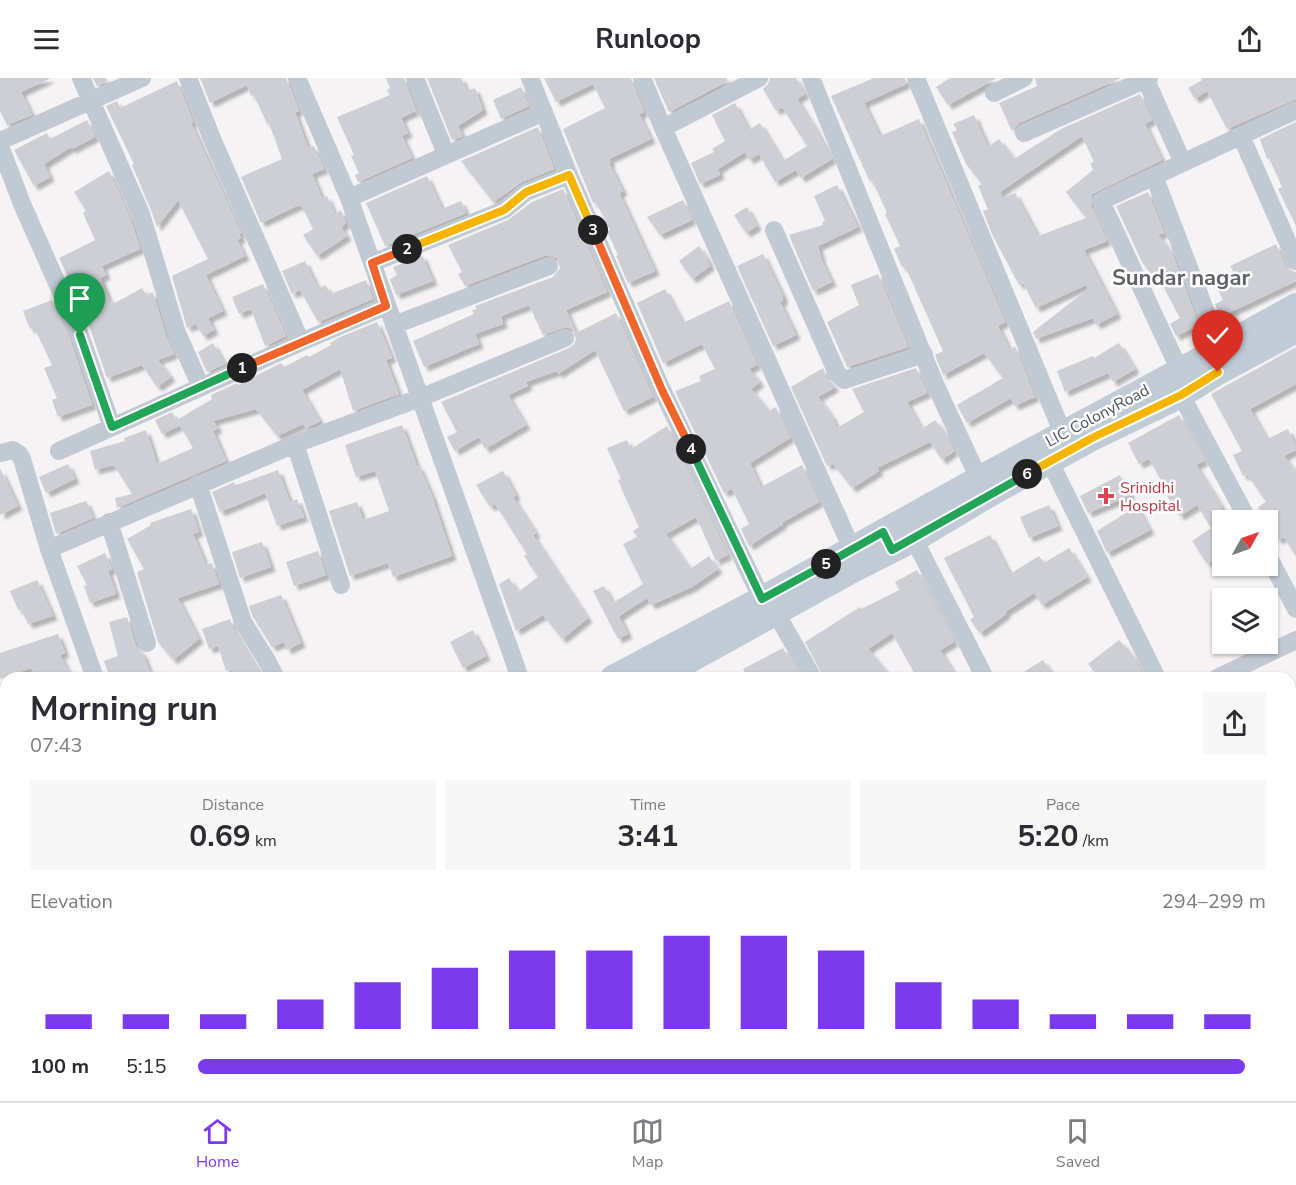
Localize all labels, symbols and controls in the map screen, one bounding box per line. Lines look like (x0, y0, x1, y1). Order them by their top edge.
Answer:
text: Runloop (595, 21, 701, 58)
icon: menu (30, 23, 63, 56)
icon: share (1233, 23, 1266, 56)
pin: 3 (578, 215, 608, 245)
text: 3 (588, 219, 598, 241)
pin: 2 (392, 234, 422, 264)
text: 2 (402, 238, 412, 260)
district label: Sundar nagar (1112, 263, 1250, 293)
pin (54, 273, 105, 335)
icon: arrive (63, 282, 96, 315)
pin (1192, 310, 1243, 372)
icon: check (1201, 319, 1234, 352)
pin: 1 (227, 353, 257, 383)
text: 1 (237, 357, 247, 379)
street label: LIC ColonyRoad (1042, 379, 1153, 453)
pin: 4 (676, 434, 706, 464)
text: 4 (686, 438, 696, 460)
pin: 6 (1012, 459, 1042, 489)
text: 6 (1022, 463, 1032, 485)
place label: Srinidhi Hospital (1120, 477, 1181, 517)
marker: Srinidhi Hospital (1097, 487, 1115, 505)
north arrow (1212, 510, 1278, 576)
map controls (1212, 510, 1278, 654)
pin: 5 (811, 549, 841, 579)
text: 5 (821, 553, 831, 575)
button: layers (1212, 588, 1278, 654)
text: Morning run (30, 687, 218, 732)
button: share (1203, 692, 1266, 755)
text: 07:43 (30, 732, 83, 759)
text: Distance (202, 794, 264, 816)
text: Time (630, 794, 666, 816)
text: Pace (1046, 794, 1080, 816)
text: 0.69 (189, 816, 251, 857)
text: 3:41 (617, 816, 679, 857)
text: 5:20 (1017, 816, 1079, 857)
text: km (251, 830, 277, 852)
text: /km (1079, 830, 1109, 852)
text: Elevation (30, 888, 113, 915)
text: 294–299 m (1162, 888, 1266, 915)
text: 100 m (30, 1053, 89, 1080)
text: 5:15 (126, 1053, 167, 1080)
tab: Home (196, 1115, 239, 1173)
tab: Map (631, 1115, 664, 1173)
tab: Saved (1056, 1115, 1100, 1173)

